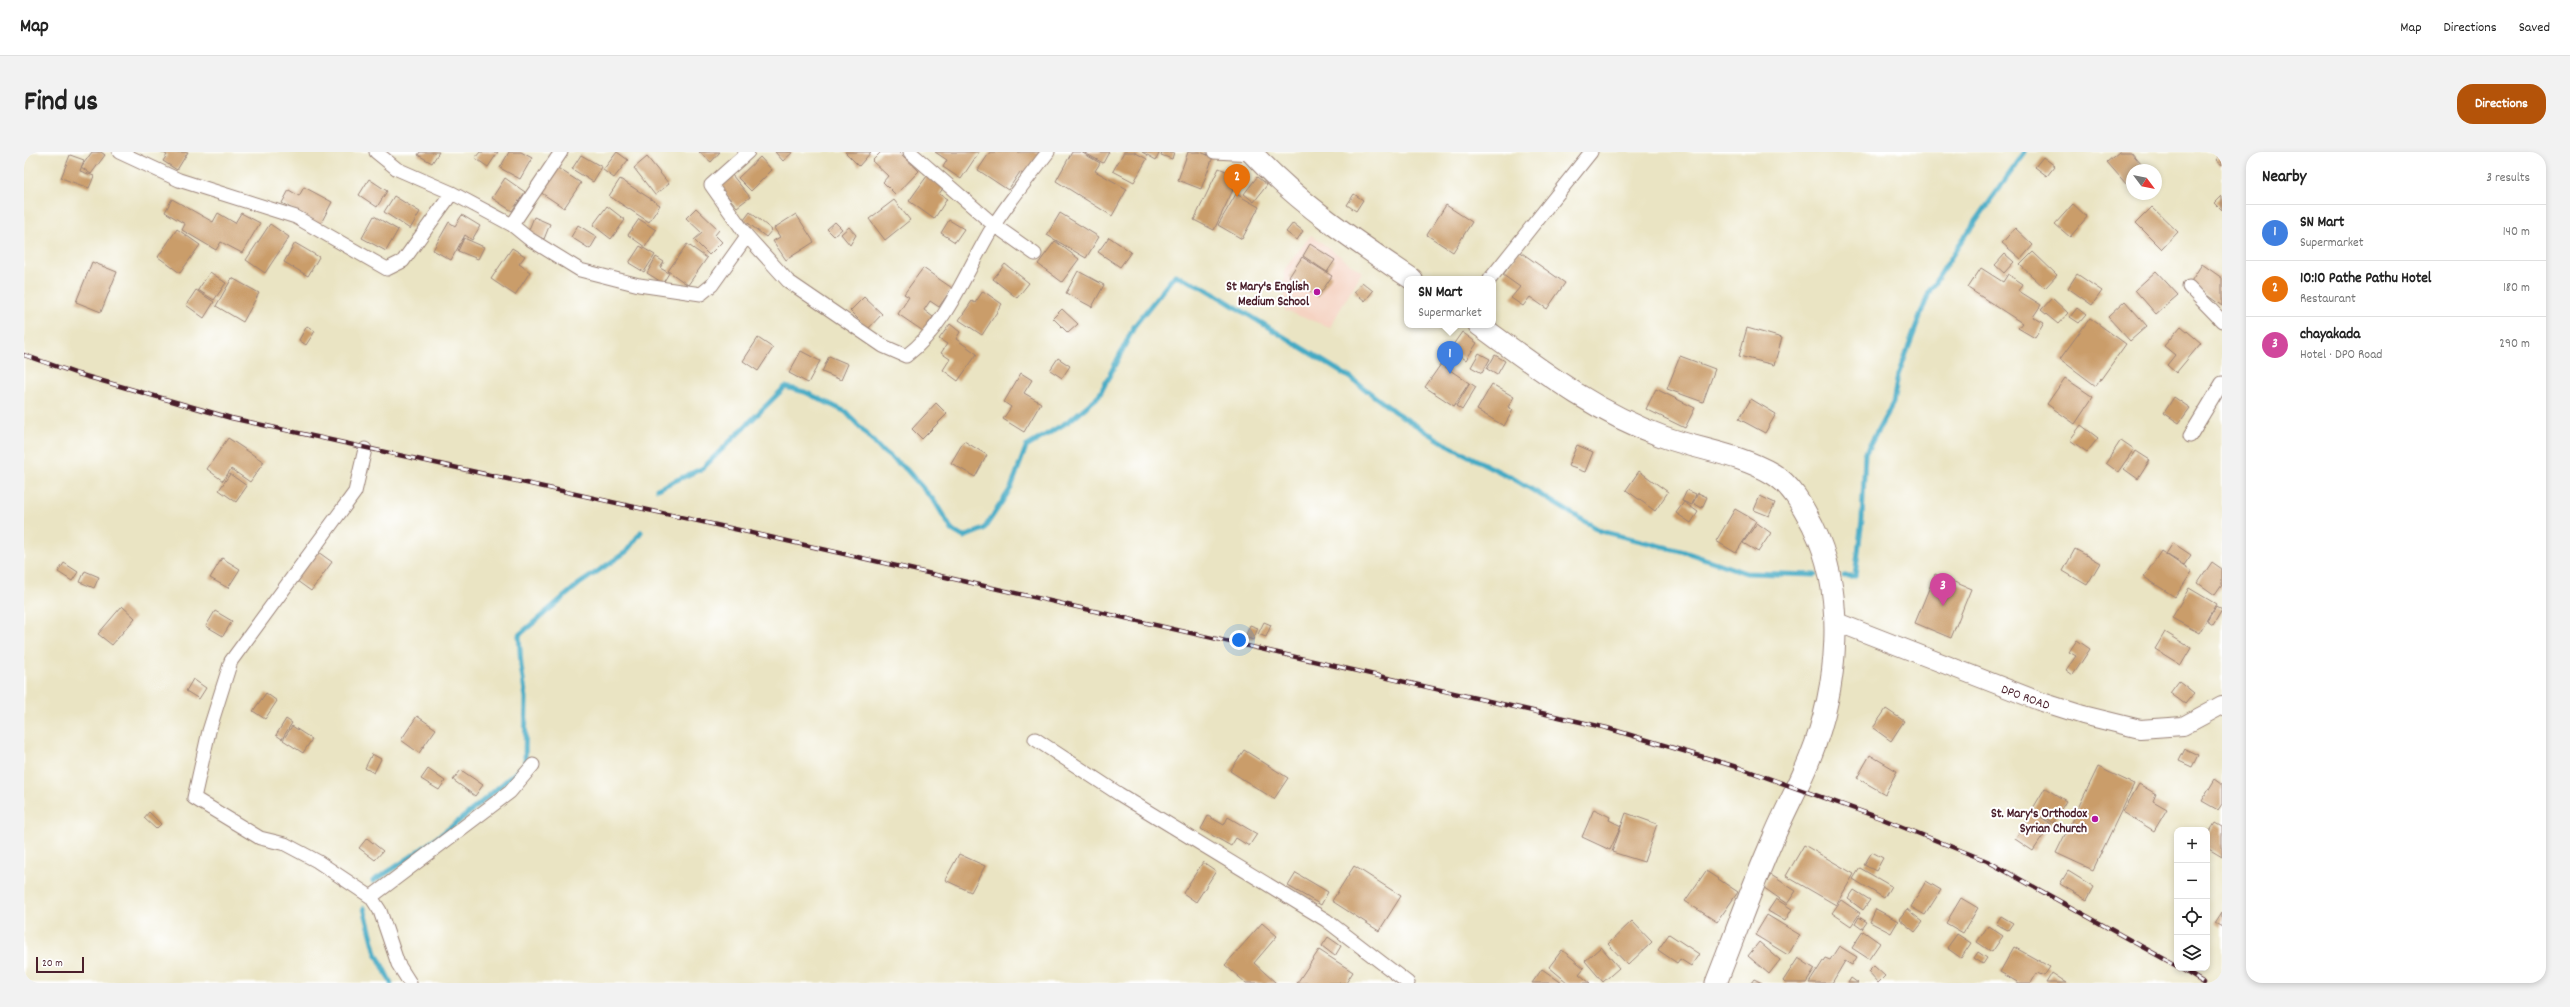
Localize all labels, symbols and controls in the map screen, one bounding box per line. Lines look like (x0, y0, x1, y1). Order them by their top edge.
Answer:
text: Map (20, 14, 49, 41)
text: Map (2400, 18, 2422, 38)
text: Directions (2444, 18, 2497, 38)
text: Saved (2519, 18, 2550, 38)
text: Find us (24, 84, 98, 124)
button: Directions (2457, 84, 2546, 124)
pin: 2 (1224, 164, 1250, 197)
north arrow (2126, 164, 2162, 200)
text: Nearby (2262, 166, 2306, 190)
text: 3 results (2486, 169, 2530, 188)
text: SN Mart (2300, 212, 2344, 234)
text: 1 (2274, 223, 2276, 242)
text: 140 m (2503, 223, 2530, 242)
text: Supermarket (2300, 234, 2364, 253)
text: 10:10 Pathe Pathu Hotel (2300, 268, 2431, 290)
popup (1404, 276, 1496, 328)
place label: St Mary's English Medium School (1226, 278, 1310, 312)
text: 2 (2272, 279, 2278, 298)
text: 180 m (2503, 279, 2530, 298)
text: SN Mart (1418, 282, 1463, 304)
marker: St Mary's English Medium School (1312, 287, 1322, 297)
text: Restaurant (2300, 290, 2356, 309)
text: Supermarket (1418, 304, 1482, 323)
text: chayakada (2300, 324, 2360, 346)
text: 3 (2272, 335, 2278, 354)
text: 290 m (2499, 335, 2530, 354)
pin: 1 (1437, 341, 1463, 374)
text: Hotel · DPO Road (2300, 346, 2382, 365)
pin: 3 (1930, 573, 1956, 606)
your location (1229, 630, 1249, 650)
street label: DPO ROAD (1998, 681, 2052, 716)
place label: St. Mary's Orthodox Syrian Church (1991, 805, 2087, 839)
marker: St. Mary's Orthodox Syrian Church (2090, 814, 2100, 824)
map controls (2174, 827, 2210, 971)
button: + (2174, 827, 2210, 863)
button: − (2174, 863, 2210, 899)
button: locate (2174, 899, 2210, 935)
button: layers (2174, 935, 2210, 971)
scale bar (36, 955, 84, 974)
text: 20 m (42, 956, 63, 972)

